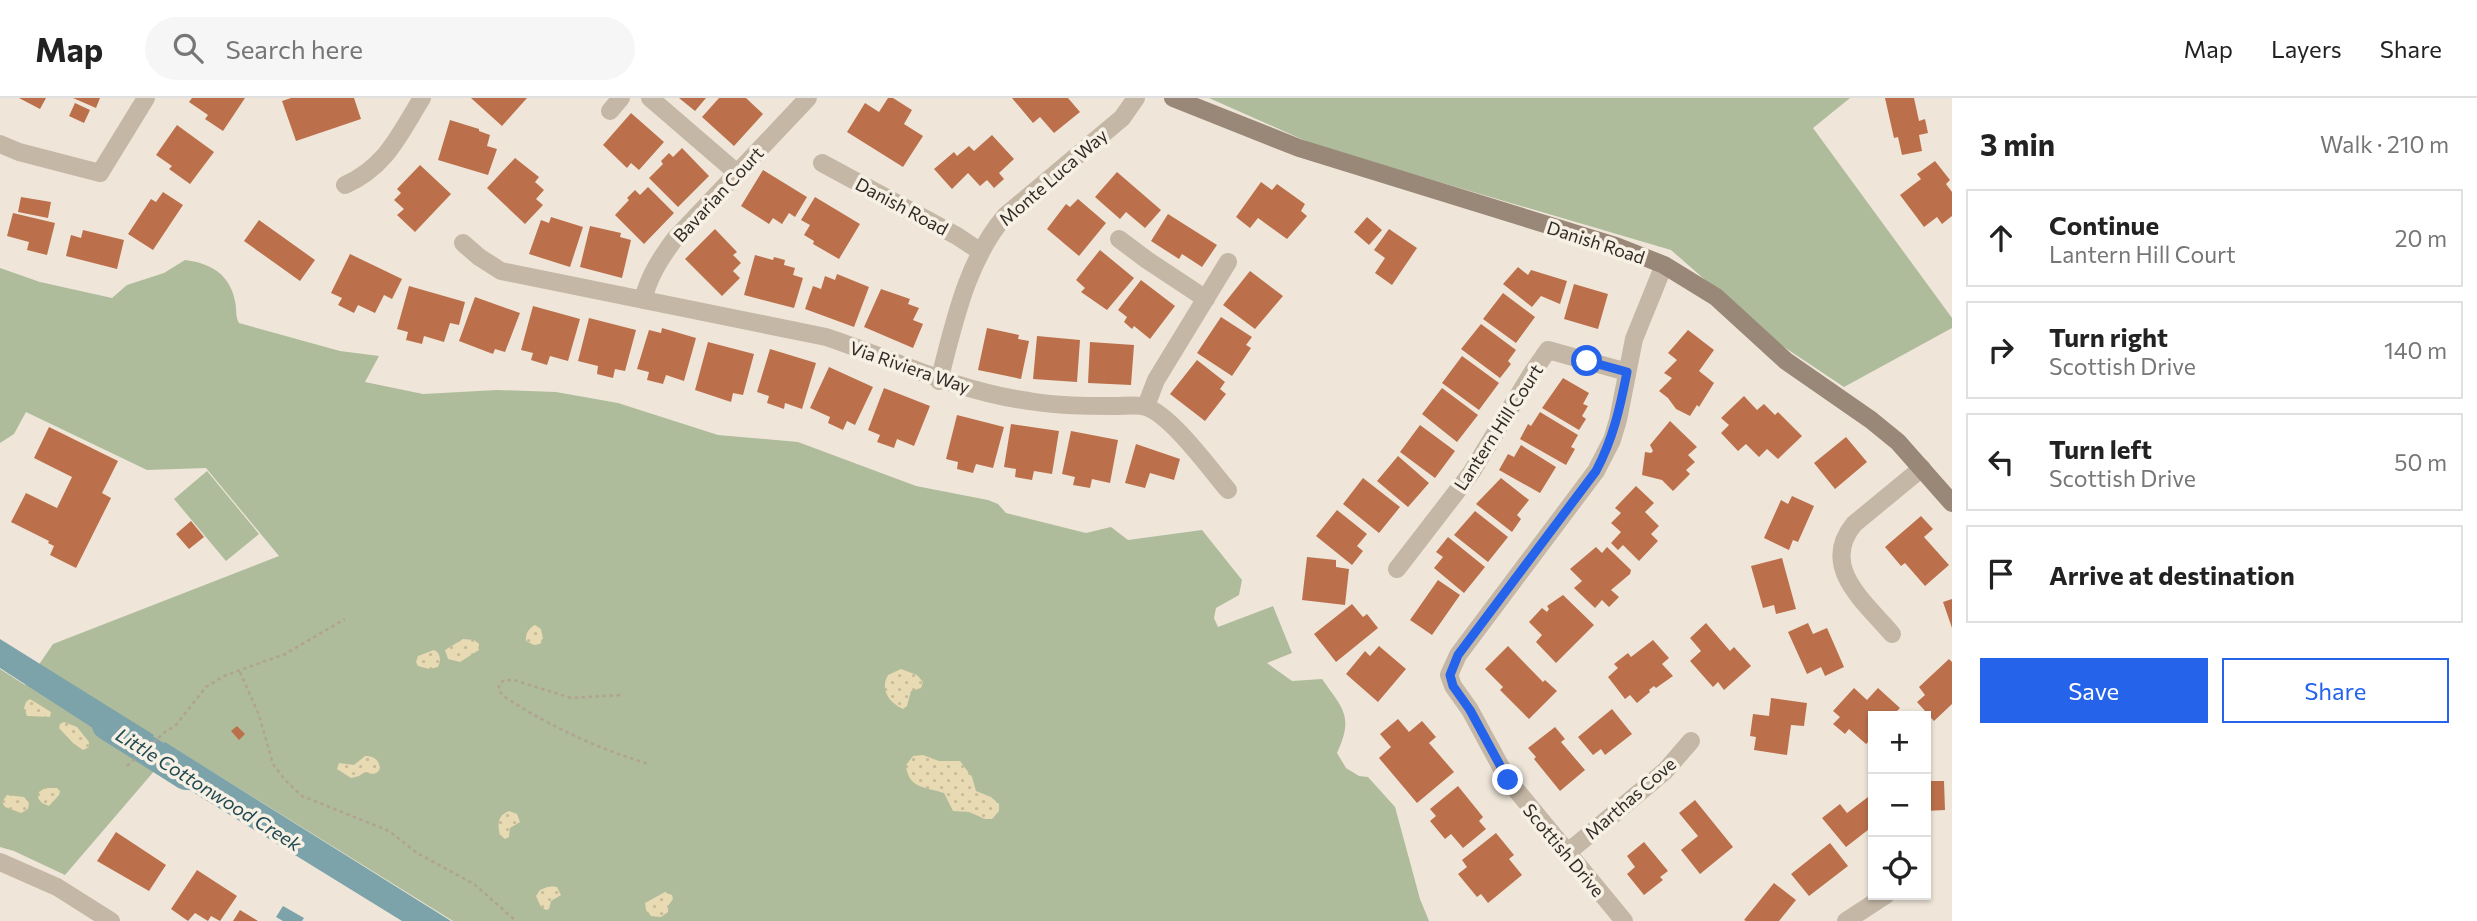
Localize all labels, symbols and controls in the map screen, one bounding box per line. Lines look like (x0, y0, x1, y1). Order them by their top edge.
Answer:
search box (145, 17, 635, 80)
text: Map (35, 28, 103, 69)
icon: search (169, 29, 207, 67)
text: Search here (225, 33, 363, 64)
text: Map (2184, 34, 2233, 63)
text: Layers (2271, 34, 2342, 63)
text: Share (2380, 34, 2442, 63)
street label: Monte Luca Way (994, 124, 1112, 230)
text: 3 min (1980, 125, 2055, 162)
text: Walk · 210 m (2320, 130, 2449, 158)
street label: Bavarian Court (668, 142, 768, 246)
street label: Danish Road (852, 172, 952, 240)
text: Continue (2049, 209, 2159, 240)
street label: Danish Road (1544, 216, 1648, 268)
icon: ahead (1982, 219, 2020, 257)
text: 20 m (2395, 224, 2447, 252)
text: Lantern Hill Court (2049, 240, 2236, 268)
text: Turn right (2049, 321, 2168, 352)
icon: right (1982, 331, 2020, 369)
street label: Via Riviera Way (847, 336, 973, 398)
text: 140 m (2384, 336, 2447, 364)
route start (1571, 345, 1602, 376)
text: Scottish Drive (2049, 352, 2196, 380)
street label: Lantern Hill Court (1449, 360, 1547, 494)
text: Turn left (2049, 433, 2152, 464)
icon: left (1982, 443, 2020, 481)
text: 50 m (2394, 448, 2447, 476)
text: Scottish Drive (2049, 464, 2196, 492)
icon: arrive (1982, 555, 2020, 593)
text: Arrive at destination (2049, 559, 2295, 590)
button: Save (1980, 658, 2208, 723)
button: Share (2222, 658, 2449, 723)
map controls (1868, 711, 1931, 900)
button: + (1868, 711, 1931, 774)
water label: Little Cottonwood Creek (112, 723, 306, 856)
street label: Marthas Cove (1580, 752, 1680, 844)
route end (1492, 764, 1523, 795)
button: − (1868, 774, 1931, 837)
street label: Scottish Drive (1519, 799, 1609, 901)
button: locate (1868, 837, 1931, 900)

